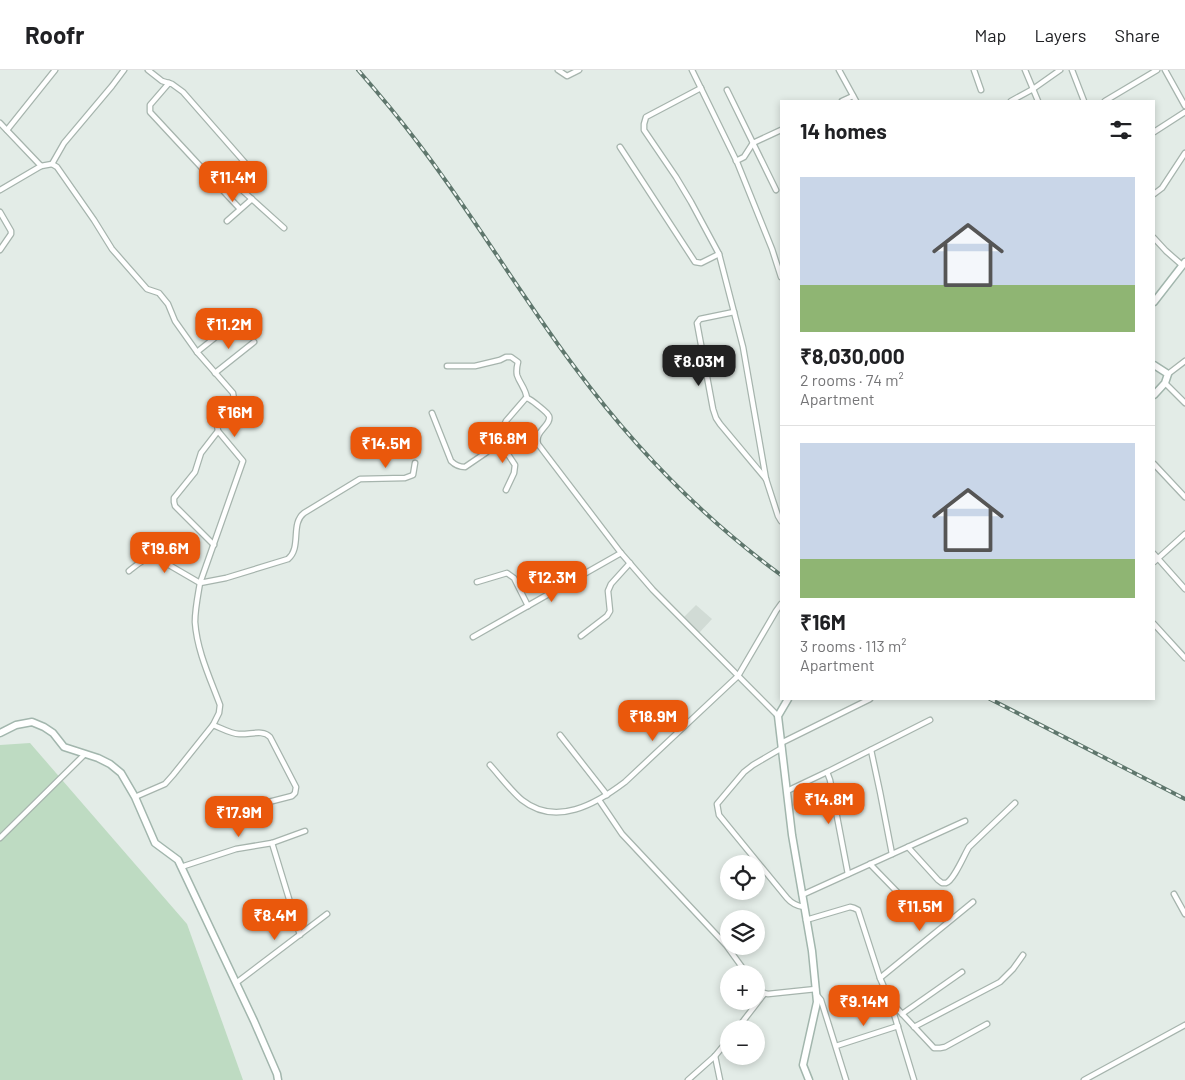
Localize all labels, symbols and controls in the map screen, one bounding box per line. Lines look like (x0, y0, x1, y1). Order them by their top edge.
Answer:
text: Roofr (25, 20, 84, 49)
text: Map (974, 24, 1006, 46)
text: Layers (1034, 24, 1087, 46)
text: Share (1115, 24, 1160, 46)
icon: filters (1107, 116, 1135, 144)
text: 14 homes (800, 118, 887, 143)
pin: ₹11.4M (192, 160, 274, 203)
text: ₹11.4M (210, 167, 256, 186)
icon: home (923, 210, 1013, 300)
pin: ₹11.2M (188, 308, 270, 350)
text: ₹11.2M (206, 314, 252, 333)
text: ₹8,030,000 (800, 343, 905, 368)
pin: ₹8.03M (658, 344, 740, 387)
text: ₹8.03M (674, 351, 724, 370)
text: 2 rooms · 74 m² (800, 370, 904, 389)
text: Apartment (800, 389, 875, 408)
pin: ₹16M (205, 396, 265, 438)
text: ₹16M (218, 402, 252, 421)
pin: ₹16.8M (462, 422, 544, 464)
pin: ₹14.5M (345, 426, 427, 469)
text: ₹16.8M (479, 428, 527, 447)
text: ₹14.5M (362, 433, 410, 452)
icon: home (923, 475, 1013, 565)
pin: ₹19.6M (124, 532, 206, 574)
text: ₹19.6M (141, 538, 189, 557)
pin: ₹12.3M (511, 560, 593, 603)
text: ₹12.3M (528, 567, 576, 586)
text: ₹16M (800, 609, 846, 634)
text: 3 rooms · 113 m² (800, 636, 906, 655)
text: Apartment (800, 655, 875, 674)
pin: ₹18.9M (612, 700, 694, 742)
text: ₹18.9M (629, 706, 677, 725)
pin: ₹14.8M (788, 782, 870, 825)
text: ₹14.8M (805, 789, 853, 808)
pin: ₹17.9M (198, 796, 280, 838)
text: ₹17.9M (216, 802, 262, 821)
map controls (720, 855, 765, 1065)
button: locate (720, 855, 765, 900)
pin: ₹11.5M (879, 890, 961, 932)
text: ₹11.5M (898, 896, 942, 915)
pin: ₹8.4M (240, 898, 310, 941)
text: ₹8.4M (253, 905, 297, 924)
button: layers (720, 910, 765, 955)
button: + (720, 965, 765, 1010)
pin: ₹9.14M (823, 984, 905, 1027)
text: ₹9.14M (840, 991, 888, 1010)
button: − (720, 1020, 765, 1065)

